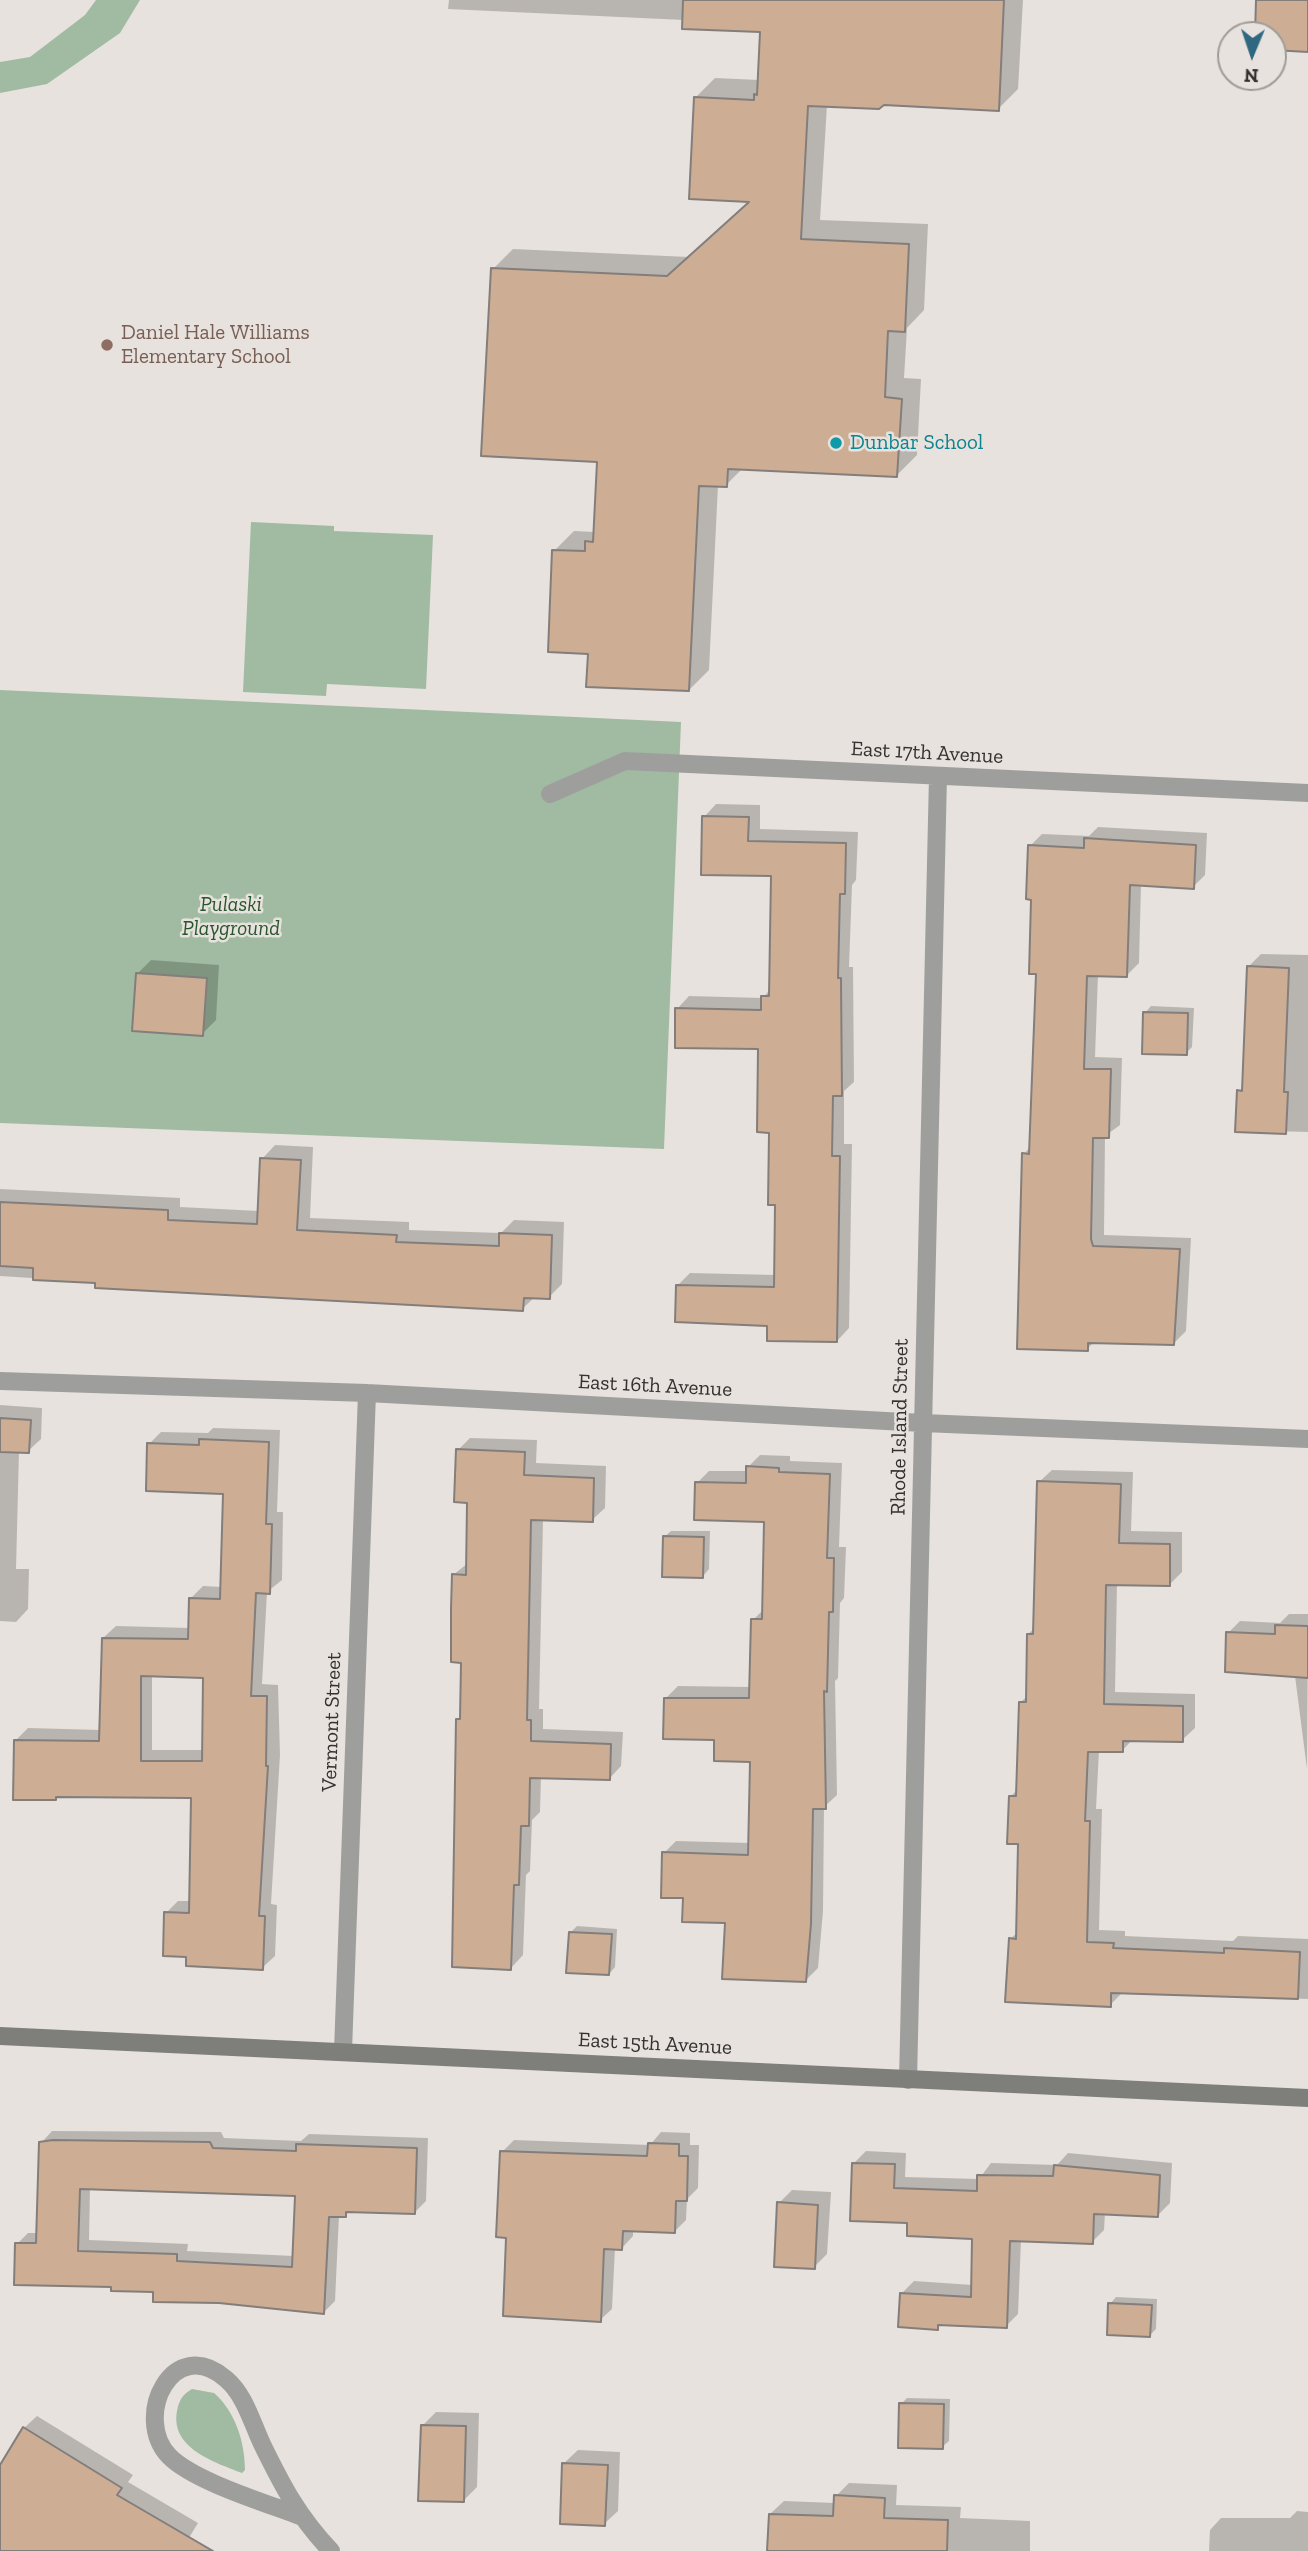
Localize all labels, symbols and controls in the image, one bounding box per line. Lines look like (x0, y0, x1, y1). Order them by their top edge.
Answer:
north arrow (1217, 21, 1287, 91)
text: N (1244, 64, 1259, 87)
place label: Daniel Hale Williams Elementary School (121, 320, 310, 370)
marker: Daniel Hale Williams Elementary School (99, 337, 115, 353)
place label: Dunbar School (850, 430, 983, 456)
marker: Dunbar School (828, 435, 844, 451)
street label: East 17th Avenue (850, 736, 1004, 770)
park label: Pulaski Playground (182, 892, 280, 942)
street label: Rhode Island Street (886, 1338, 914, 1516)
street label: East 16th Avenue (577, 1369, 733, 1403)
street label: Vermont Street (317, 1652, 347, 1792)
street label: East 15th Avenue (577, 2027, 733, 2061)

